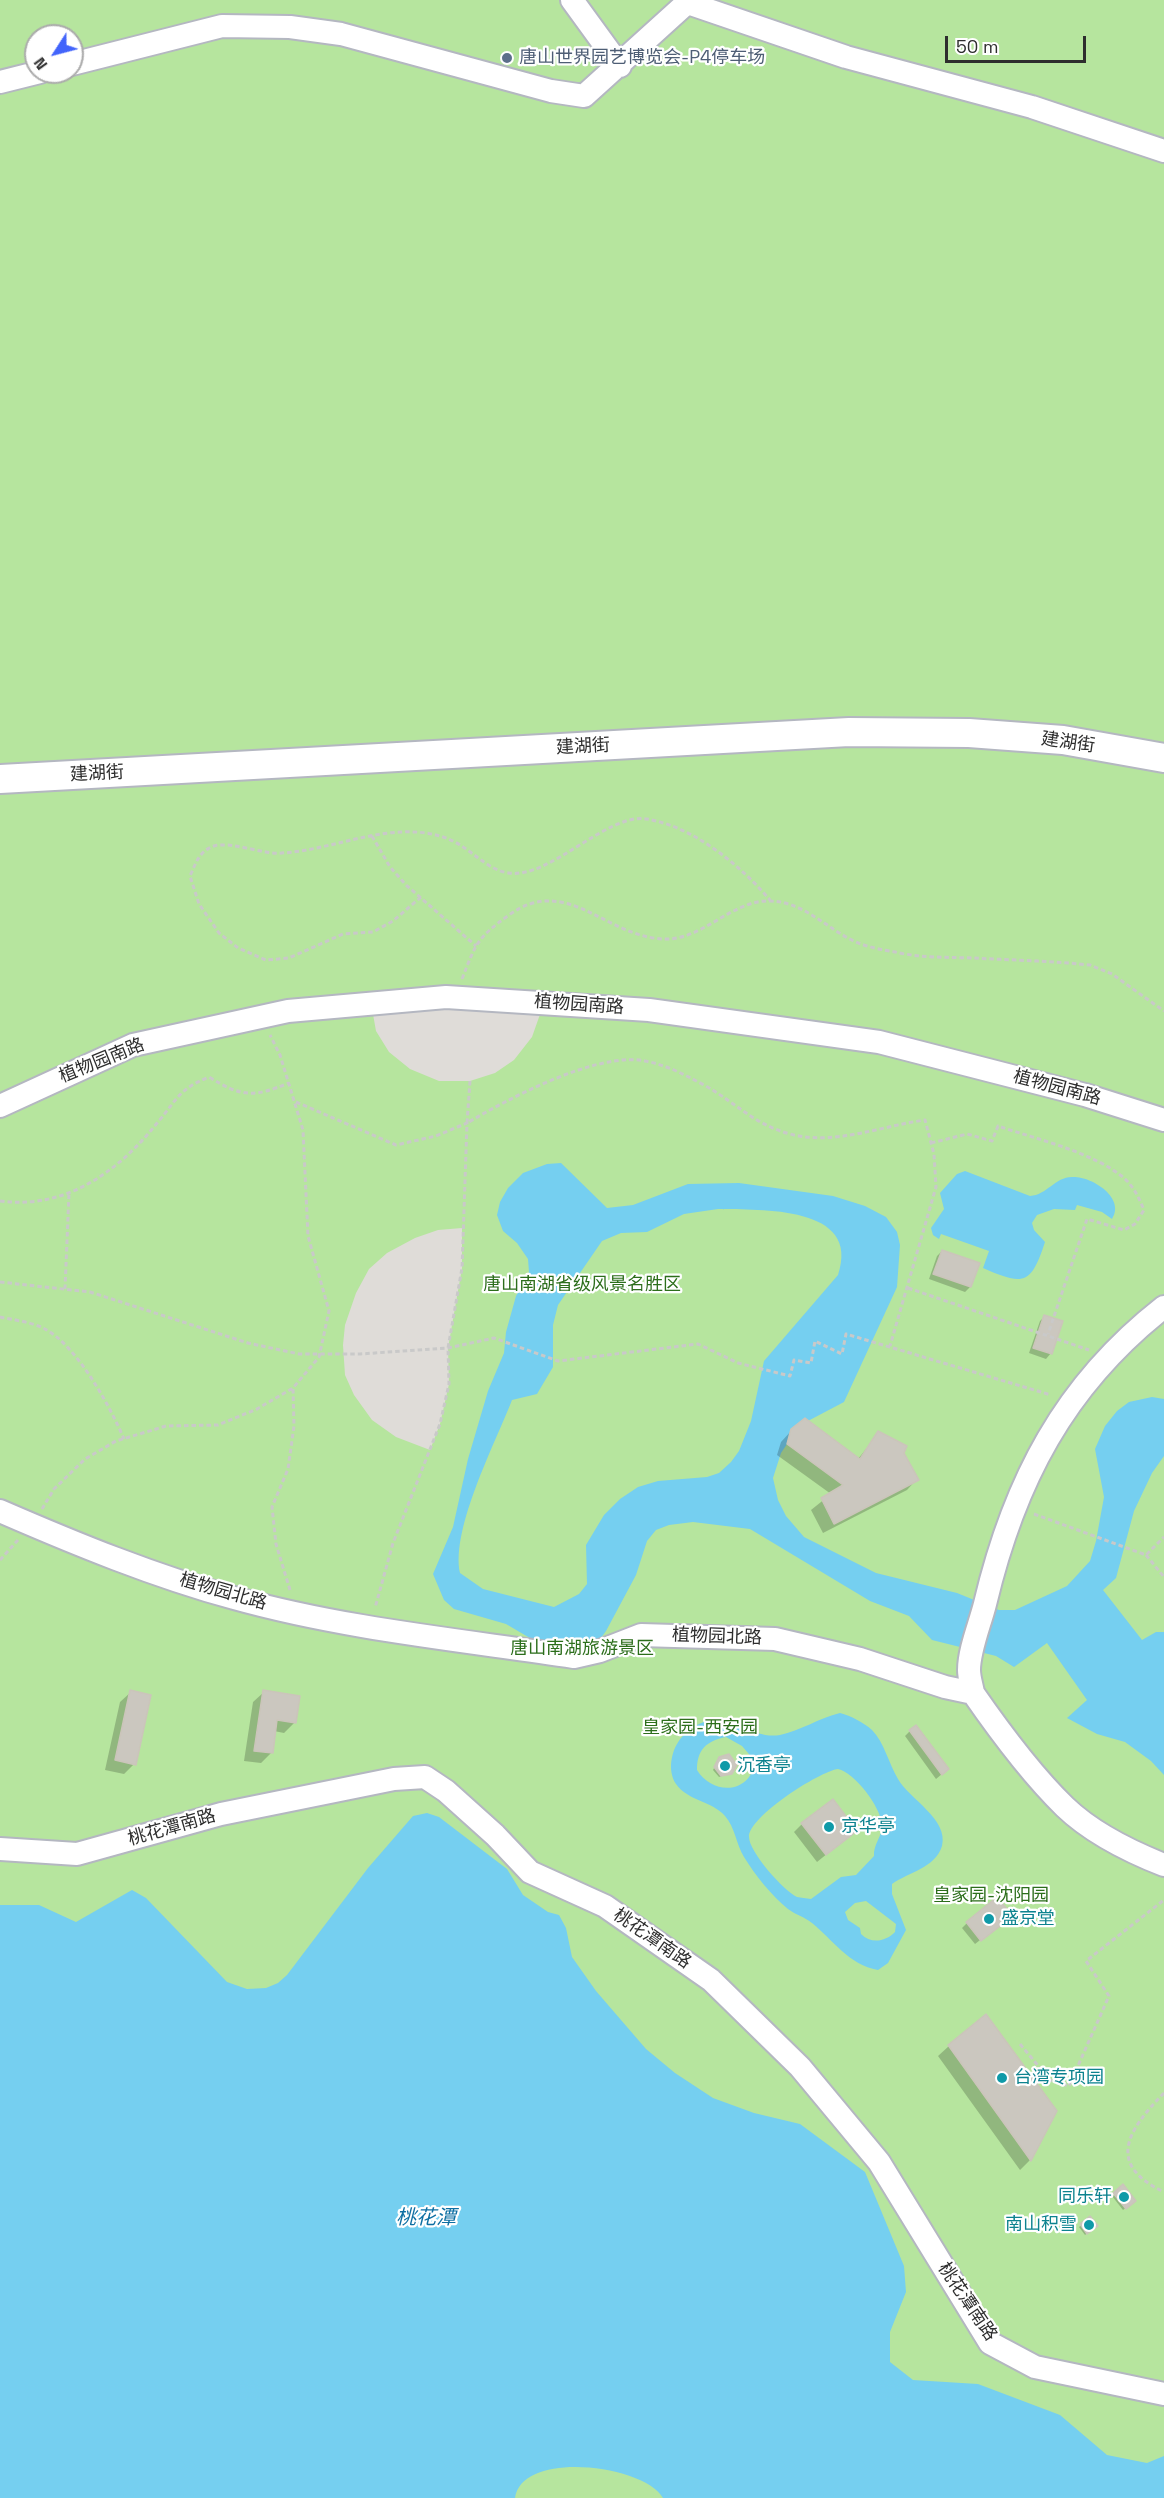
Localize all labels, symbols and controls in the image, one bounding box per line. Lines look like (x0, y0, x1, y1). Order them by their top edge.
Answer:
north arrow (24, 24, 84, 84)
scale bar (948, 24, 1089, 62)
text: 50 m (956, 35, 998, 58)
place label: 唐山世界园艺博览会-P4停车场 (519, 47, 765, 69)
marker: 唐山世界园艺博览会-P4停车场 (500, 51, 514, 65)
text: N (29, 53, 52, 74)
street label: 建湖街 (1040, 729, 1096, 757)
street label: 建湖街 (555, 735, 611, 759)
street label: 建湖街 (69, 762, 125, 786)
street label: 植物园南路 (533, 991, 625, 1019)
street label: 植物园南路 (56, 1034, 148, 1088)
street label: 植物园南路 (1011, 1066, 1103, 1110)
park label: 唐山南湖省级风景名胜区 (483, 1274, 681, 1296)
street label: 植物园北路 (177, 1569, 269, 1615)
street label: 植物园北路 (672, 1625, 762, 1649)
park label: 唐山南湖旅游景区 (510, 1638, 654, 1660)
park label: 皇家园-西安园 (642, 1717, 758, 1739)
place label: 沉香亭 (737, 1755, 791, 1777)
marker: 沉香亭 (718, 1759, 732, 1773)
street label: 桃花潭南路 (126, 1805, 218, 1851)
place label: 京华亭 (841, 1816, 895, 1838)
marker: 京华亭 (822, 1820, 836, 1834)
park label: 皇家园-沈阳园 (933, 1885, 1049, 1907)
street label: 桃花潭南路 (609, 1904, 695, 1974)
place label: 盛京堂 (1001, 1908, 1055, 1930)
marker: 盛京堂 (982, 1912, 996, 1926)
place label: 台湾专项园 (1014, 2067, 1104, 2089)
marker: 台湾专项园 (995, 2071, 1009, 2085)
place label: 同乐轩 (1058, 2186, 1112, 2208)
marker: 同乐轩 (1117, 2190, 1131, 2204)
water label: 桃花潭 (396, 2207, 456, 2231)
place label: 南山积雪 (1005, 2214, 1077, 2236)
marker: 南山积雪 (1082, 2218, 1096, 2232)
street label: 桃花潭南路 (933, 2259, 1001, 2345)

